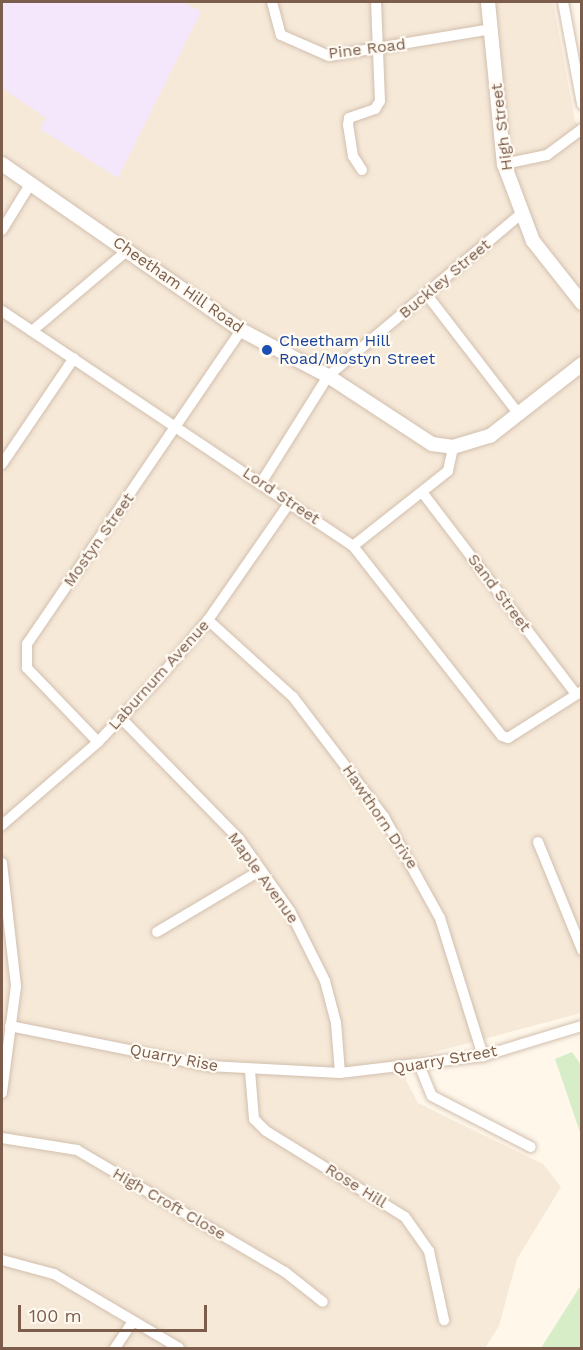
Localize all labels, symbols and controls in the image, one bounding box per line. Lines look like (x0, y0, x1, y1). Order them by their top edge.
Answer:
street label: Pine Road (327, 35, 407, 63)
street label: High Street (487, 82, 517, 172)
street label: Cheetham Hill Road (109, 232, 247, 338)
street label: Buckley Street (395, 235, 495, 323)
place label: Cheetham Hill Road/Mostyn Street (279, 331, 435, 369)
marker: Cheetham Hill Road/Mostyn Street (260, 343, 274, 357)
street label: Lord Street (239, 463, 323, 529)
street label: Mostyn Street (60, 489, 138, 591)
street label: Sand Street (463, 550, 535, 636)
street label: Laburnum Avenue (104, 616, 214, 734)
street label: Hawthorn Drive (338, 761, 422, 873)
street label: Maple Avenue (223, 828, 303, 928)
street label: Quarry Rise (128, 1040, 220, 1076)
street label: Quarry Street (391, 1041, 499, 1079)
street label: Rose Hill (322, 1160, 390, 1212)
street label: High Croft Close (109, 1164, 229, 1244)
scale bar (21, 1293, 210, 1331)
text: 100 m (29, 1305, 82, 1326)

